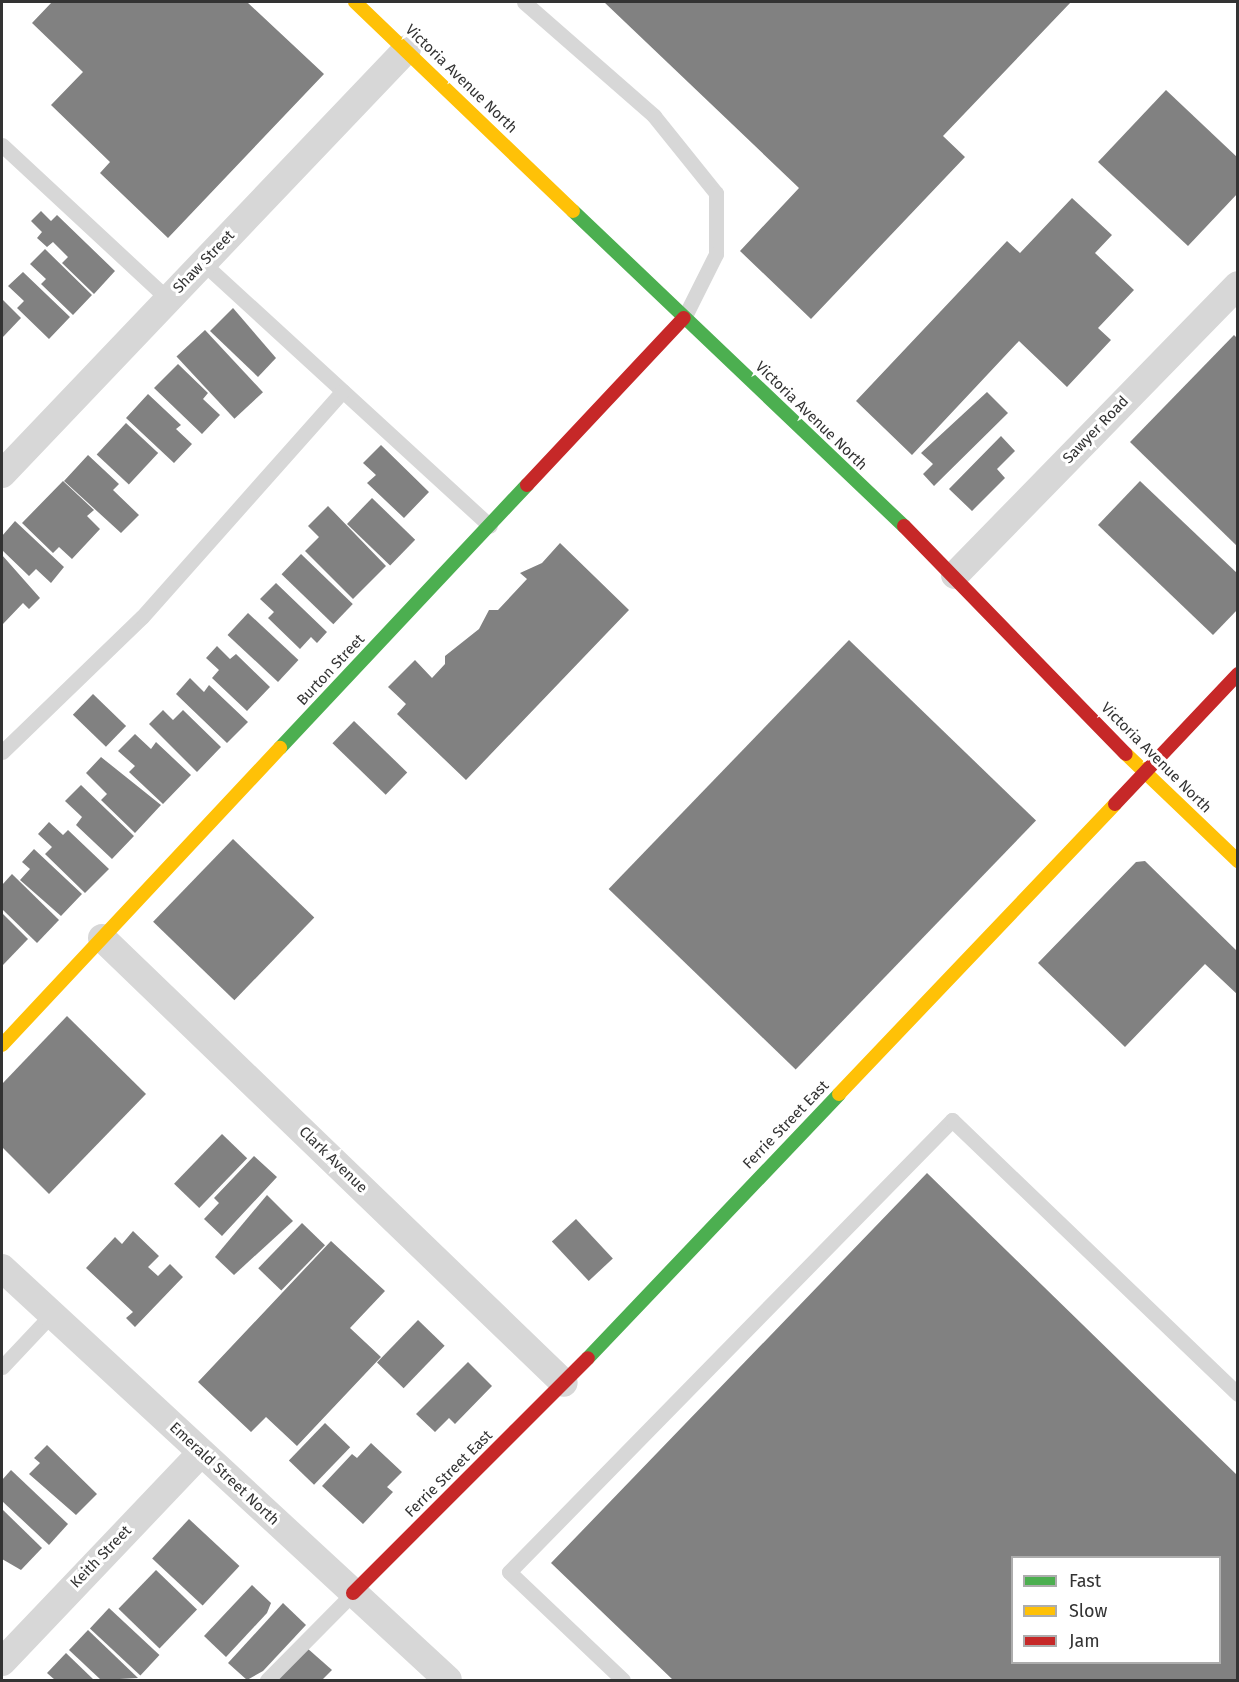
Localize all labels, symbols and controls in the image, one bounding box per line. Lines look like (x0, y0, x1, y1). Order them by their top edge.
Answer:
street label: Victoria Avenue North (401, 21, 521, 137)
street label: Shaw Street (170, 227, 238, 297)
street label: Victoria Avenue North (751, 358, 871, 474)
street label: Sawyer Road (1059, 393, 1133, 467)
street label: Burton Street (293, 631, 369, 709)
street label: Victoria Avenue North (1097, 699, 1215, 817)
street label: Ferrie Street East (739, 1077, 833, 1173)
street label: Clark Avenue (295, 1123, 371, 1197)
street label: Emerald Street North (166, 1419, 282, 1529)
street label: Ferrie Street East (402, 1427, 496, 1521)
street label: Keith Street (67, 1522, 135, 1592)
legend (1011, 1556, 1221, 1664)
text: Fast (1069, 1570, 1101, 1592)
text: Slow (1069, 1600, 1107, 1622)
text: Jam (1069, 1630, 1100, 1652)

